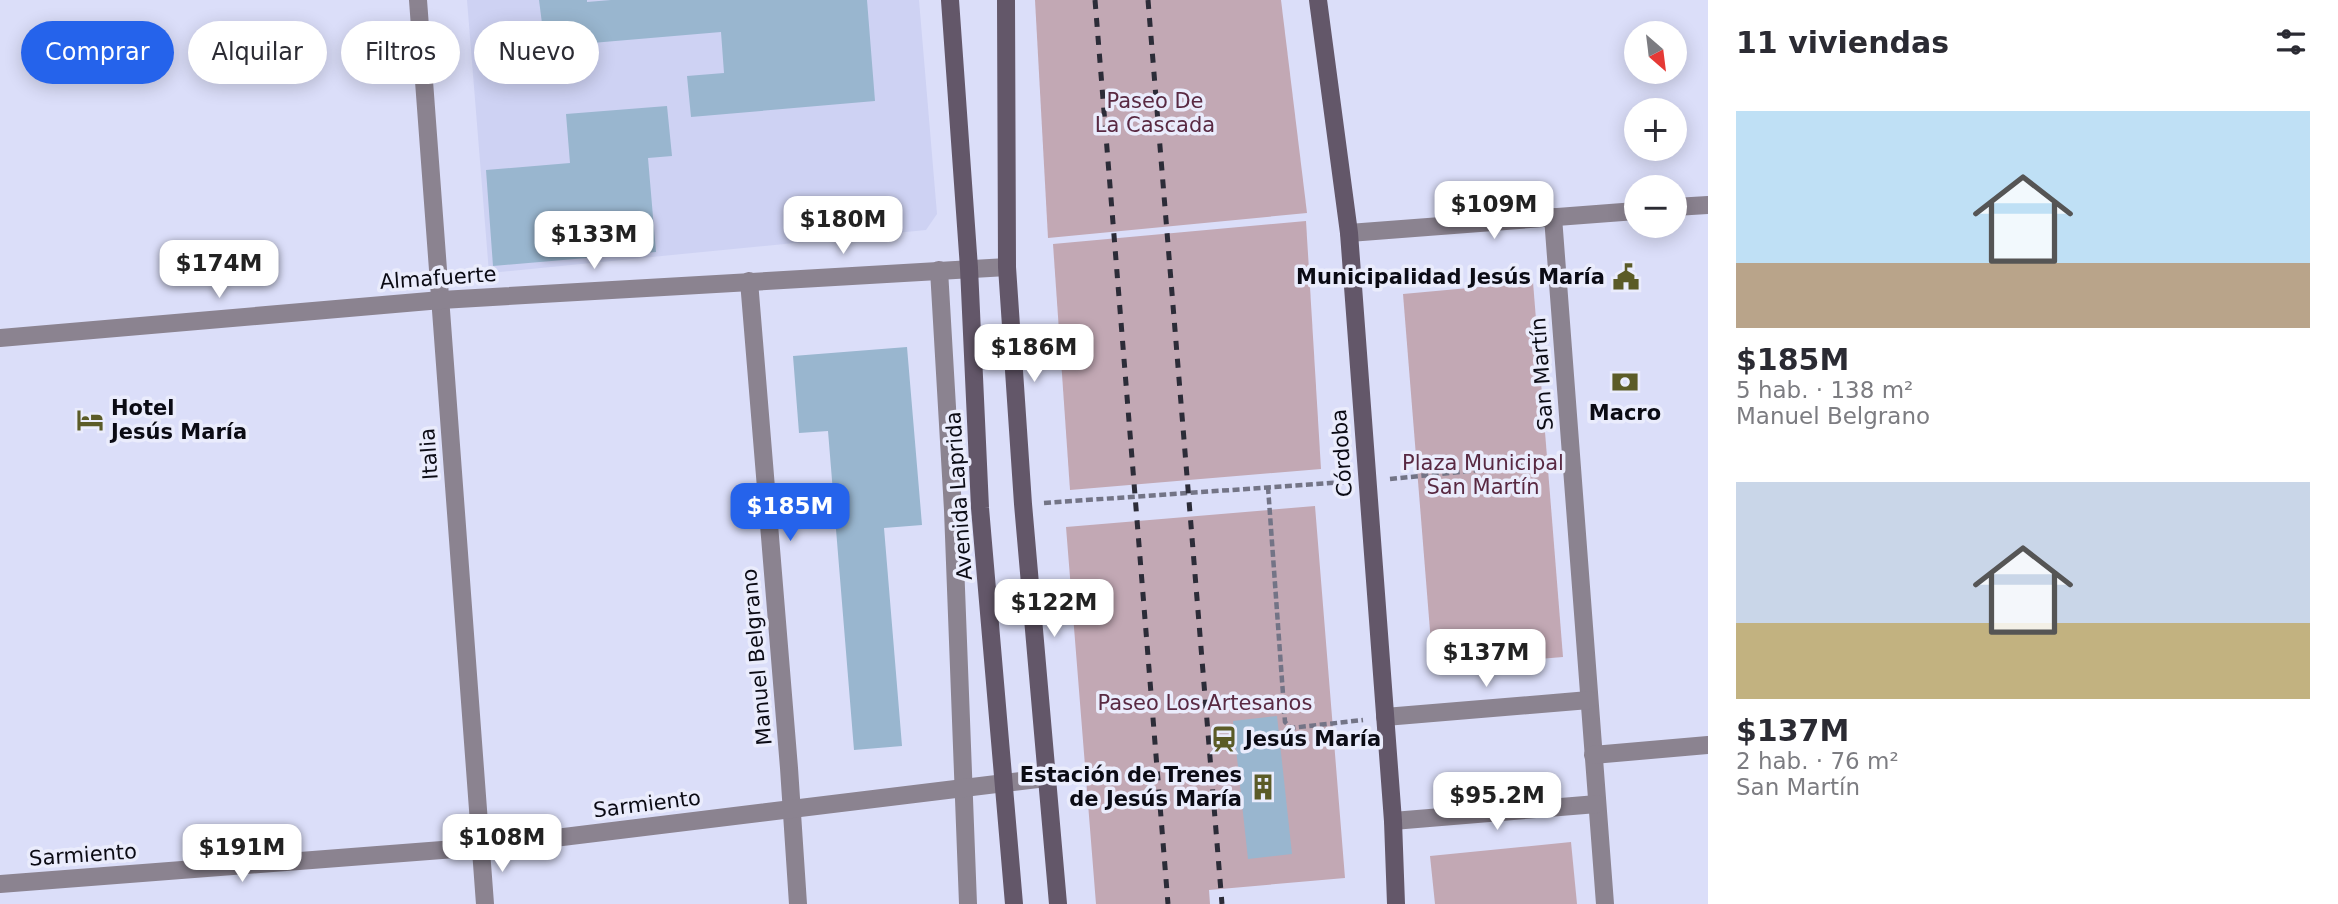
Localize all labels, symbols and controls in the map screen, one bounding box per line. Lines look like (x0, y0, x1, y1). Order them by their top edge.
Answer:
chip: Comprar (21, 21, 174, 84)
chip: Alquilar (188, 21, 327, 84)
chip: Filtros (341, 21, 460, 84)
chip: Nuevo (474, 21, 599, 84)
north arrow (1624, 21, 1687, 84)
map controls (1624, 21, 1687, 238)
icon: filters (2272, 23, 2310, 61)
text: 11 viviendas (1736, 25, 1949, 60)
park label: Paseo De La Cascada (1095, 89, 1215, 137)
button: + (1624, 98, 1687, 161)
icon: home (1960, 156, 2086, 282)
button: − (1624, 175, 1687, 238)
pin: $109M (1445, 182, 1543, 241)
text: $109M (1451, 191, 1537, 217)
pin: $180M (794, 196, 892, 256)
text: $180M (800, 206, 886, 232)
pin: $133M (545, 212, 643, 271)
text: $133M (551, 221, 637, 247)
pin: $174M (170, 240, 268, 300)
text: $174M (176, 250, 262, 276)
street label: Almafuerte (379, 262, 497, 294)
public building icon: Municipalidad Jesús María (1611, 262, 1641, 292)
place label: Municipalidad Jesús María (1296, 265, 1605, 289)
street label: San Martín (1526, 317, 1558, 431)
pin: $186M (985, 324, 1083, 384)
text: $186M (991, 334, 1077, 360)
text: $185M (1736, 342, 1849, 377)
bank icon: Macro (1610, 367, 1640, 397)
text: 5 hab. · 138 m² (1736, 377, 1913, 403)
place label: Hotel Jesús María (109, 396, 247, 444)
place label: Macro (1589, 401, 1661, 425)
text: Manuel Belgrano (1736, 403, 1930, 429)
hotel icon: Hotel Jesús María (75, 405, 105, 435)
street label: Córdoba (1327, 408, 1357, 498)
street label: Avenida Laprida (941, 411, 977, 581)
street label: Italia (415, 427, 443, 481)
park label: Plaza Municipal San Martín (1402, 451, 1564, 499)
pin: $185M (741, 484, 839, 543)
text: $185M (747, 493, 833, 519)
icon: home (1960, 527, 2086, 653)
street label: Manuel Belgrano (737, 568, 777, 746)
pin: $122M (1005, 580, 1103, 639)
text: $122M (1011, 589, 1097, 615)
pin: $137M (1437, 630, 1535, 689)
text: $137M (1443, 639, 1529, 665)
park label: Paseo Los Artesanos (1098, 691, 1312, 715)
text: $137M (1736, 713, 1849, 748)
station icon: Jesús María (1209, 724, 1239, 754)
place label: Jesús María (1243, 727, 1381, 751)
text: 2 hab. · 76 m² (1736, 748, 1899, 774)
place label: Estación de Trenes de Jesús María (1020, 763, 1242, 811)
building icon: Estación de Trenes de Jesús María (1248, 772, 1278, 802)
pin: $95.2M (1440, 772, 1554, 832)
text: San Martín (1736, 774, 1860, 800)
text: $95.2M (1449, 782, 1545, 808)
street label: Sarmiento (592, 786, 702, 822)
pin: $108M (453, 814, 551, 874)
pin: $191M (193, 824, 291, 884)
text: $108M (459, 824, 545, 850)
text: $191M (199, 834, 285, 860)
street label: Sarmiento (28, 839, 138, 871)

